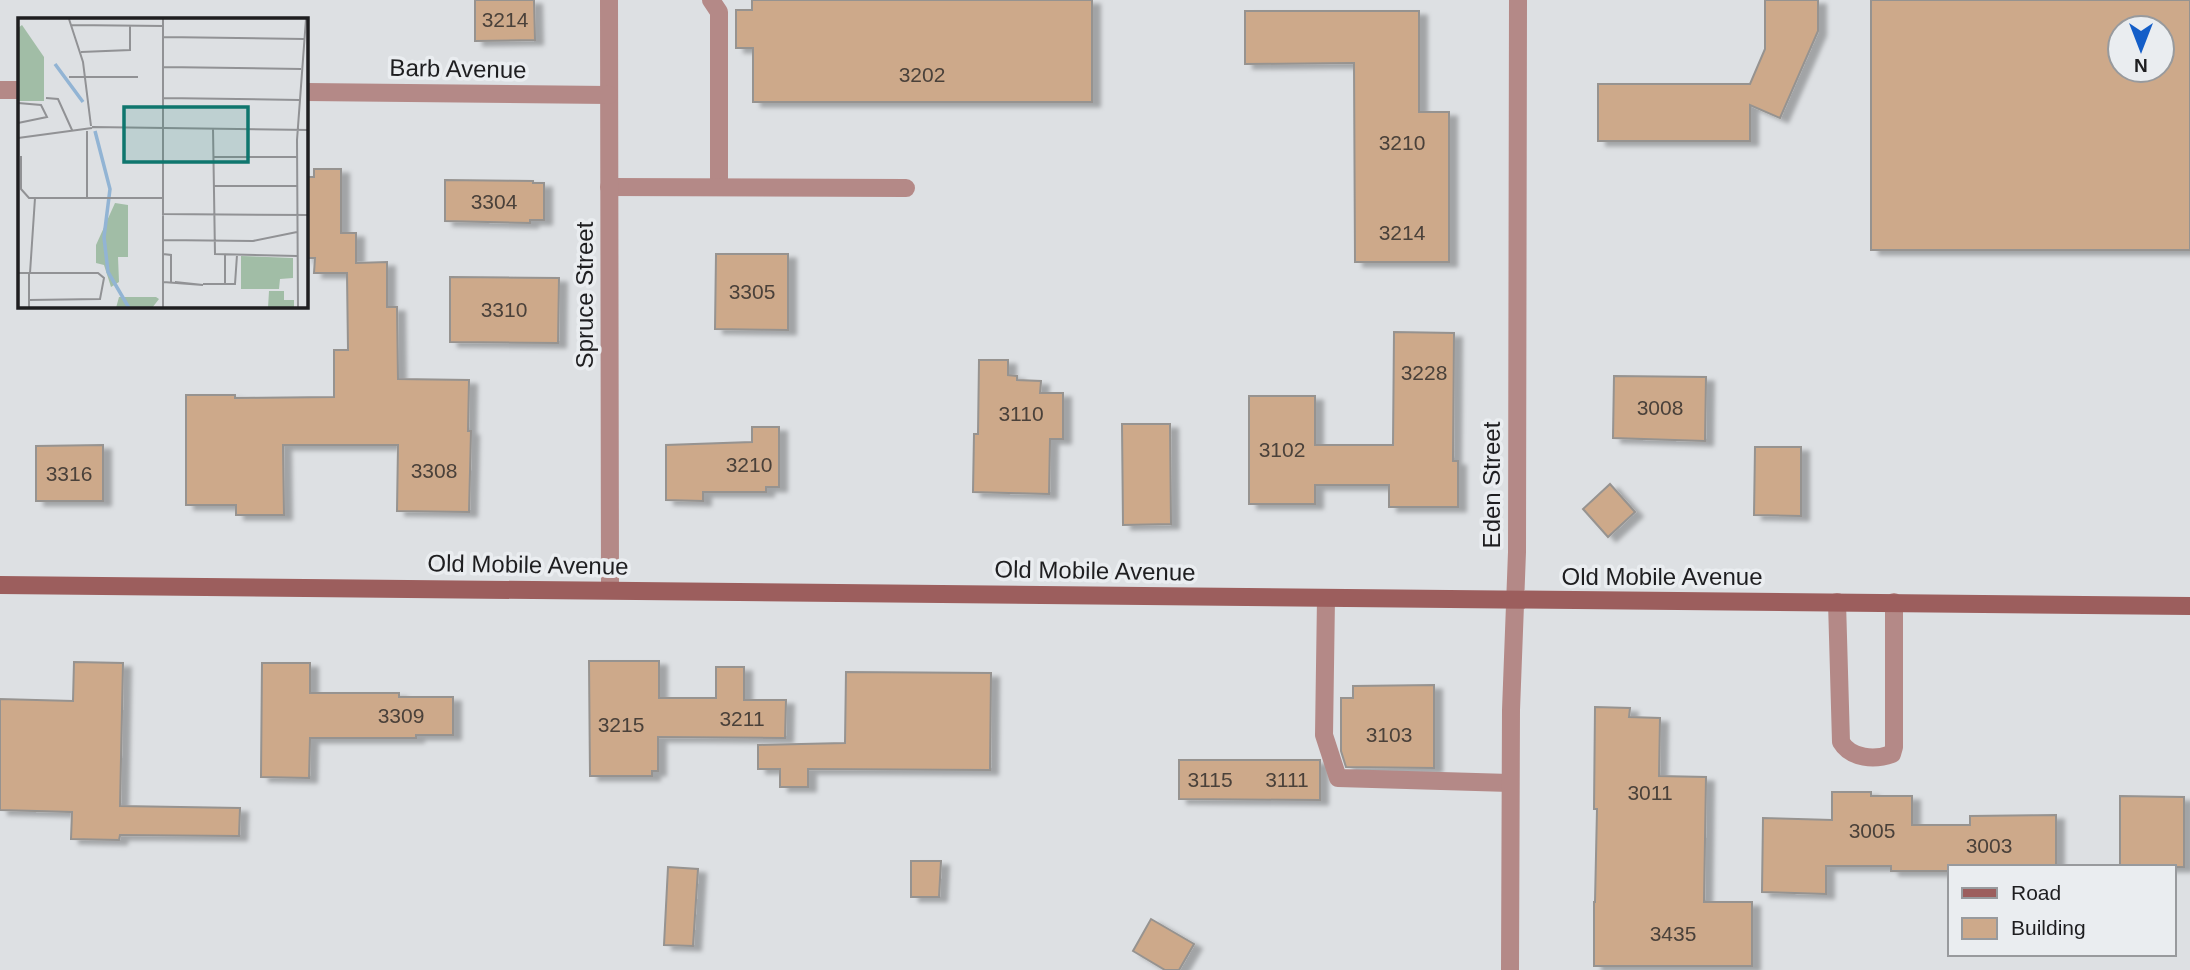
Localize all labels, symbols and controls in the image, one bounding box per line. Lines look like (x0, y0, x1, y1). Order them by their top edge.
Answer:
house number: 3214 (482, 8, 529, 31)
north arrow (2106, 14, 2176, 84)
inset map (18, 18, 308, 308)
street label: Barb Avenue (389, 54, 527, 83)
text: N (2134, 55, 2148, 76)
house number: 3202 (899, 63, 945, 86)
house number: 3210 (1379, 131, 1425, 154)
house number: 3304 (471, 190, 518, 213)
street label: Spruce Street (571, 221, 598, 368)
house number: 3214 (1379, 221, 1426, 244)
house number: 3305 (729, 280, 775, 303)
house number: 3310 (481, 298, 527, 321)
house number: 3228 (1401, 361, 1447, 384)
house number: 3008 (1637, 396, 1683, 419)
house number: 3110 (998, 402, 1044, 425)
street label: Eden Street (1478, 421, 1505, 548)
house number: 3102 (1259, 438, 1305, 461)
house number: 3210 (726, 453, 772, 476)
house number: 3308 (411, 459, 457, 482)
house number: 3316 (46, 462, 92, 485)
street label: Old Mobile Avenue (427, 549, 629, 580)
street label: Old Mobile Avenue (994, 555, 1196, 586)
street label: Old Mobile Avenue (1561, 563, 1763, 590)
house number: 3309 (378, 704, 424, 727)
house number: 3211 (719, 707, 765, 730)
house number: 3215 (598, 713, 644, 736)
house number: 3103 (1366, 723, 1412, 746)
house number: 3115 (1187, 768, 1233, 791)
house number: 3111 (1265, 768, 1309, 791)
house number: 3011 (1627, 781, 1673, 804)
house number: 3005 (1849, 819, 1895, 842)
house number: 3003 (1966, 834, 2012, 857)
legend (1948, 865, 2176, 956)
text: Road (2011, 881, 2061, 904)
text: Building (2011, 916, 2086, 939)
house number: 3435 (1650, 922, 1696, 945)

